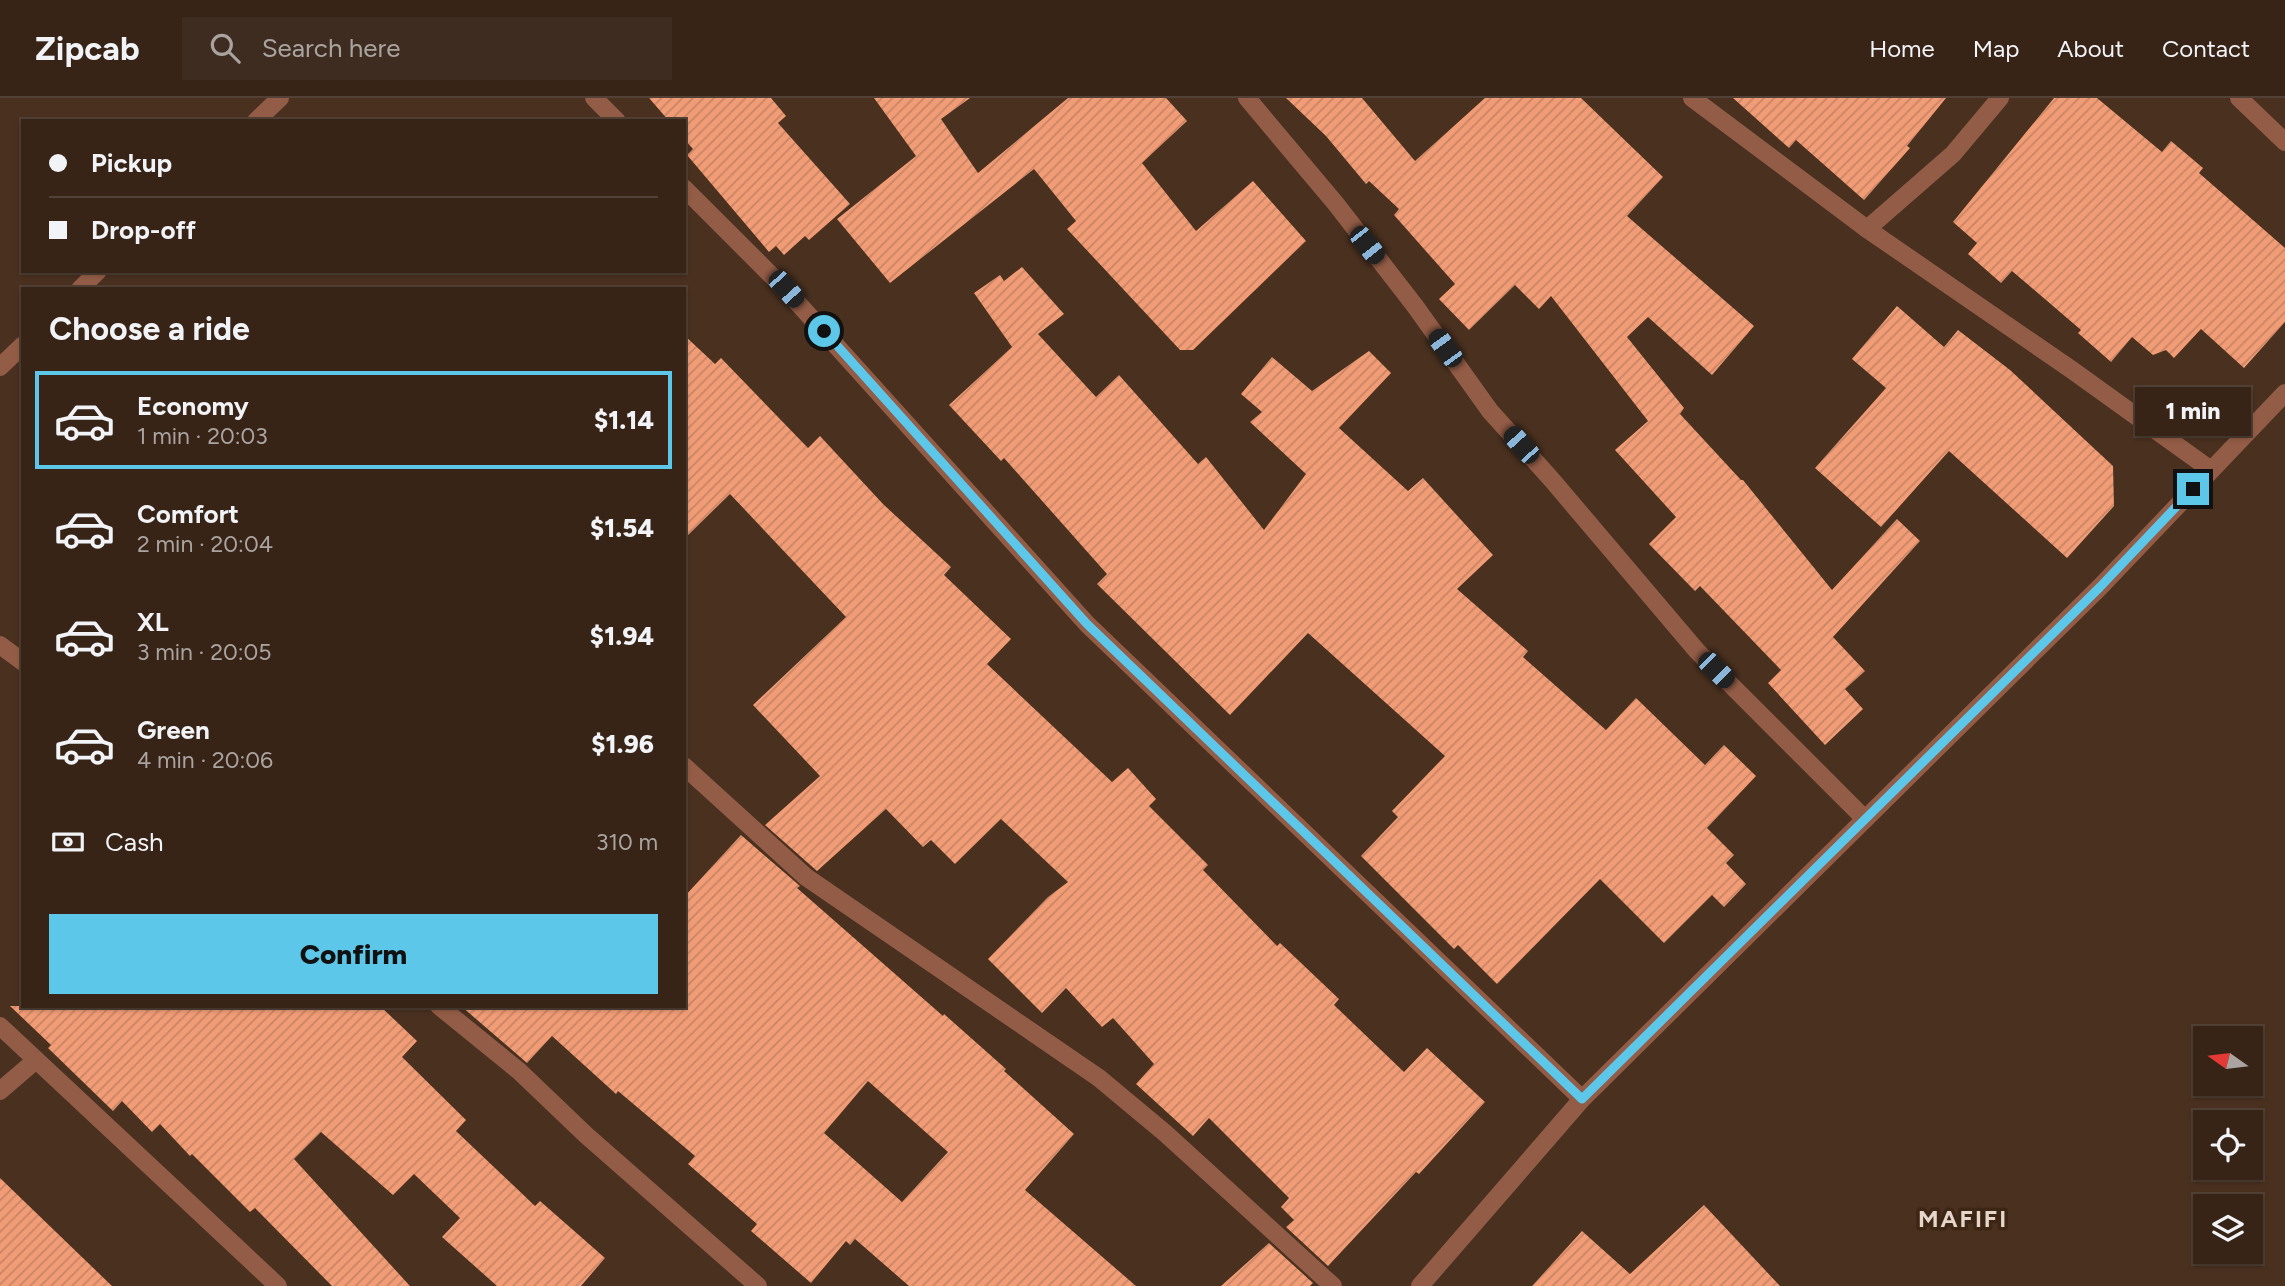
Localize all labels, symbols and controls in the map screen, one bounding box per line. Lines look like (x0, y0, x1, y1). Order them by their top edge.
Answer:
search box (182, 17, 672, 80)
text: Zipcab (35, 29, 140, 68)
icon: search (206, 29, 244, 67)
text: Search here (262, 32, 401, 64)
text: Home (1869, 34, 1935, 63)
text: Map (1973, 34, 2019, 63)
text: About (2057, 34, 2124, 63)
text: Contact (2162, 34, 2250, 63)
text: Pickup (91, 147, 172, 179)
text: Drop-off (91, 214, 196, 246)
car (1346, 222, 1389, 268)
car (765, 266, 808, 312)
text: Choose a ride (49, 310, 250, 348)
route start (808, 315, 840, 347)
car (1425, 325, 1466, 371)
callout: 1 min (2135, 388, 2251, 436)
icon: car (53, 389, 116, 452)
text: Economy (137, 390, 249, 422)
text: 1 min (2166, 397, 2220, 425)
text: $1.14 (594, 404, 654, 436)
text: 1 min · 20:03 (137, 422, 268, 450)
car (1500, 422, 1543, 468)
route end (2177, 473, 2209, 505)
icon: car (53, 497, 116, 560)
text: Comfort (137, 498, 239, 530)
text: $1.54 (590, 512, 654, 544)
text: 2 min · 20:04 (137, 530, 273, 558)
icon: car (53, 605, 116, 668)
text: XL (137, 606, 169, 638)
text: $1.94 (590, 620, 654, 652)
text: 3 min · 20:05 (137, 638, 272, 666)
car (1694, 648, 1739, 692)
icon: car (53, 713, 116, 776)
text: Green (137, 714, 210, 746)
text: $1.96 (591, 728, 654, 760)
text: 4 min · 20:06 (137, 746, 273, 774)
icon: cash (49, 823, 87, 861)
text: Cash (105, 826, 164, 858)
text: 310 m (596, 828, 658, 856)
button: Confirm (49, 914, 658, 994)
north arrow (2193, 1026, 2263, 1096)
map controls (2193, 1026, 2263, 1264)
button: locate (2193, 1110, 2263, 1180)
button: layers (2193, 1194, 2263, 1264)
district label: MAFIFI (1918, 1204, 2008, 1233)

